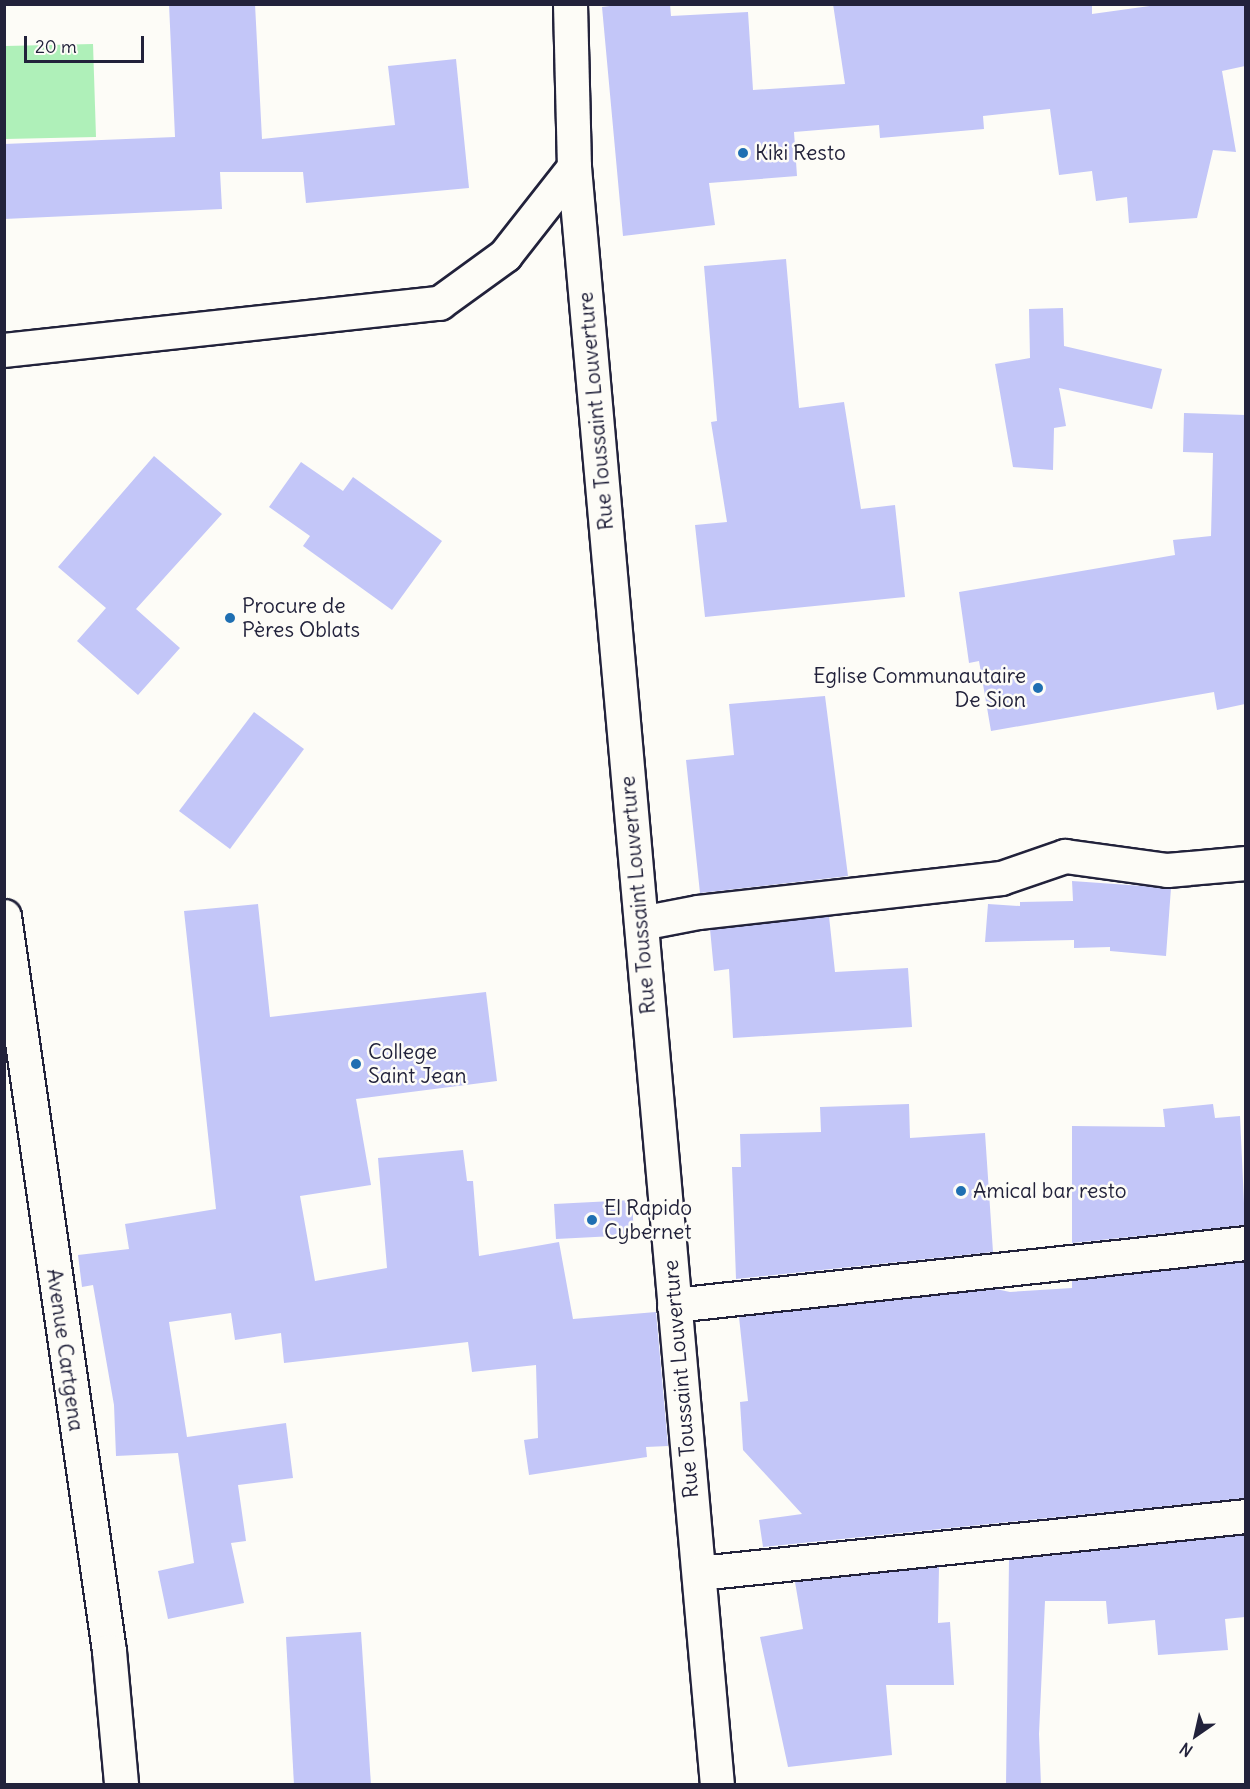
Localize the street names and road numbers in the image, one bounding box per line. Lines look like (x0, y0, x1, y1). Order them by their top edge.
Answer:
street label: Rue Toussaint Louverture (573, 291, 619, 531)
street label: Rue Toussaint Louverture (615, 775, 661, 1015)
street label: Rue Toussaint Louverture (658, 1259, 704, 1499)
street label: Avenue Cartgena (41, 1267, 89, 1433)

